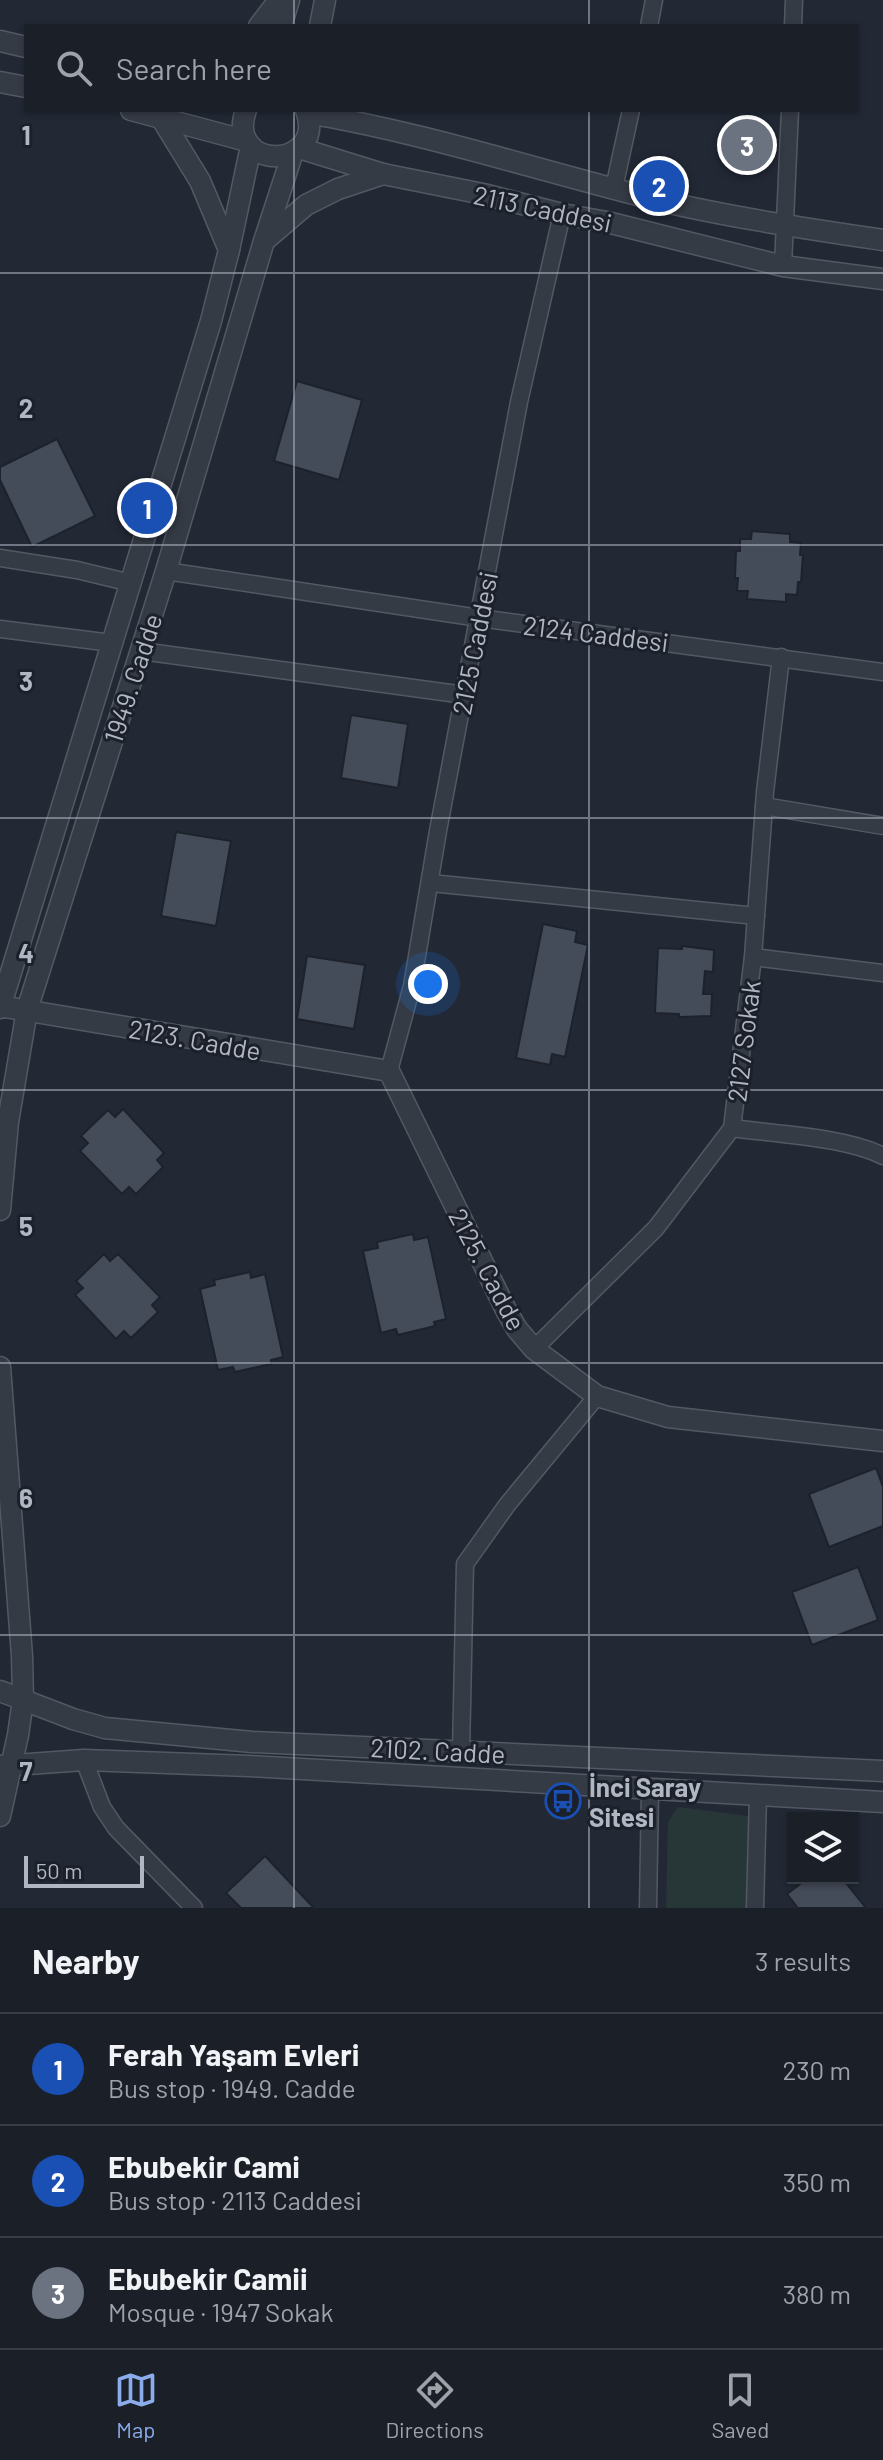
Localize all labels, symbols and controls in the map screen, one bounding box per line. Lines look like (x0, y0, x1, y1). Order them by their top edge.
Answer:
search box (24, 24, 859, 112)
icon: search (52, 46, 96, 90)
text: Search here (116, 50, 272, 86)
pin: 3 (721, 115, 773, 175)
text: 1 (21, 119, 31, 150)
pin: 2 (633, 156, 685, 216)
street label: 2113 Caddesi (471, 178, 615, 238)
text: 2 (19, 392, 33, 423)
pin: 1 (121, 478, 173, 538)
street label: 2125 Caddesi (445, 569, 503, 717)
street label: 1949. Cadde (97, 609, 167, 747)
street label: 2124 Caddesi (522, 609, 670, 657)
text: 3 (19, 665, 33, 696)
text: 4 (18, 937, 34, 968)
your location (408, 964, 448, 1004)
street label: 2127 Sokak (720, 978, 766, 1104)
street label: 2123. Cadde (127, 1012, 263, 1066)
street label: 2125. Cadde (443, 1203, 533, 1335)
text: 5 (19, 1210, 33, 1241)
text: 6 (19, 1482, 33, 1513)
street label: 2102. Cadde (370, 1731, 506, 1769)
text: 7 (20, 1755, 33, 1786)
place label: İnci Saray Sitesi (589, 1771, 701, 1832)
bus stop icon: İnci Saray Sitesi (544, 1782, 582, 1820)
map controls (787, 1812, 859, 1884)
button: layers (787, 1812, 859, 1884)
scale bar (24, 1852, 144, 1888)
text: 50 m (36, 1857, 82, 1883)
text: Nearby (32, 1940, 140, 1981)
text: 3 results (755, 1945, 851, 1976)
text: Ferah Yaşam Evleri (108, 2036, 359, 2072)
text: 1 (53, 2054, 63, 2085)
text: 230 m (782, 2054, 851, 2085)
text: Bus stop · 1949. Cadde (108, 2072, 356, 2103)
text: Ebubekir Cami (108, 2148, 300, 2184)
text: 2 (51, 2166, 65, 2197)
text: 350 m (783, 2166, 851, 2197)
text: Bus stop · 2113 Caddesi (108, 2184, 362, 2215)
text: Ebubekir Camii (108, 2260, 308, 2296)
text: 3 (51, 2278, 65, 2309)
text: 380 m (783, 2278, 851, 2309)
text: Mosque · 1947 Sokak (108, 2296, 333, 2327)
tab: Map (114, 2368, 158, 2442)
tab: Directions (385, 2368, 484, 2442)
tab: Saved (711, 2368, 769, 2442)

